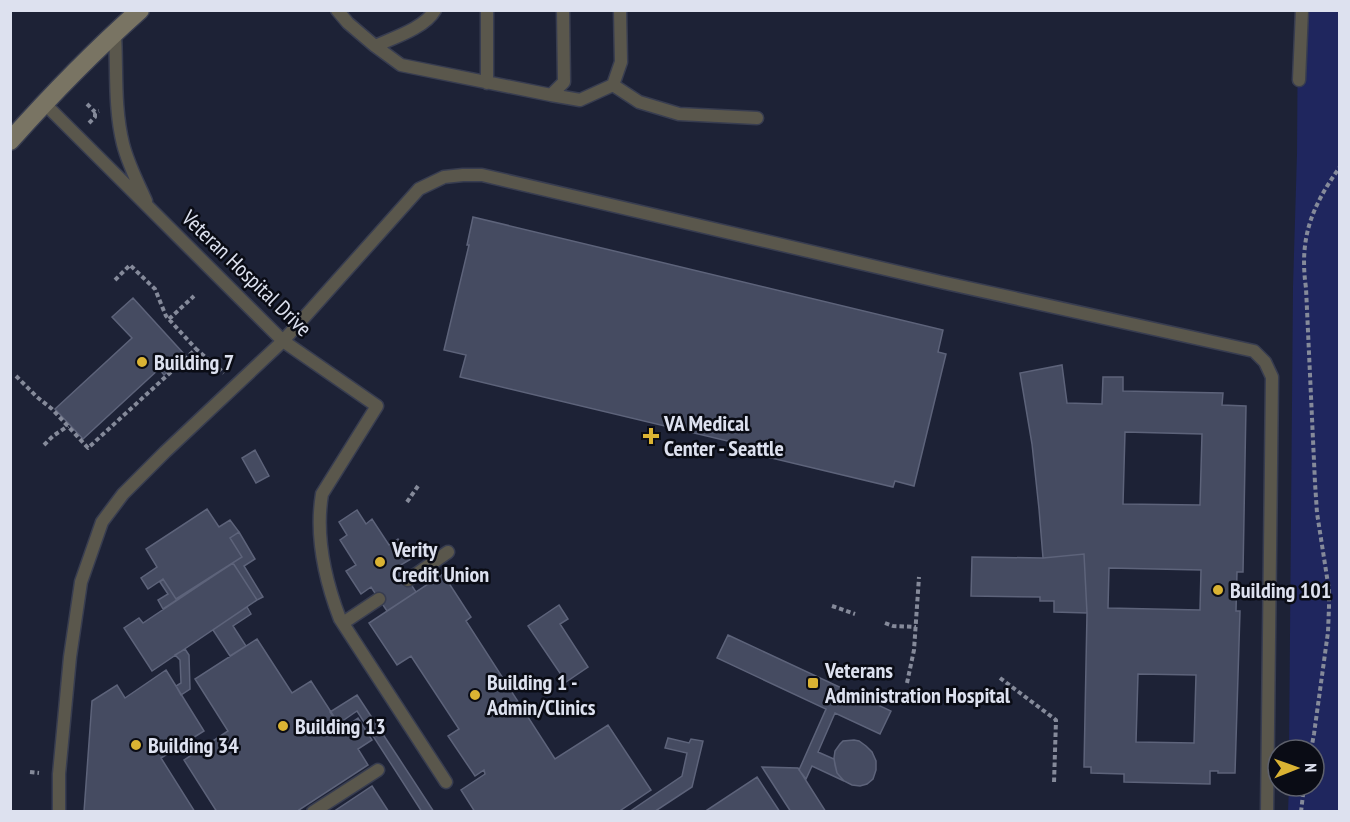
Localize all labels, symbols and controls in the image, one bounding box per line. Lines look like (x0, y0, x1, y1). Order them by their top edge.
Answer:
street label: Veteran Hospital Drive (175, 203, 318, 342)
place label: Building 7 (154, 348, 234, 376)
marker: Building 7 (135, 355, 149, 369)
place label: VA Medical Center - Seattle (663, 409, 784, 462)
marker: VA Medical Center - Seattle (642, 427, 660, 445)
place label: Verity Credit Union (391, 535, 489, 588)
marker: Verity Credit Union (373, 555, 387, 569)
place label: Building 101 (1230, 576, 1331, 604)
marker: Building 101 (1211, 583, 1225, 597)
place label: Veterans Administration Hospital (824, 656, 1011, 709)
place label: Building 1 - Admin/Clinics (486, 668, 596, 721)
marker: Veterans Administration Hospital (806, 676, 820, 690)
marker: Building 1 - Admin/Clinics (468, 688, 482, 702)
place label: Building 13 (295, 712, 386, 740)
marker: Building 13 (276, 719, 290, 733)
place label: Building 34 (148, 731, 239, 759)
marker: Building 34 (129, 738, 143, 752)
north arrow (1266, 738, 1326, 798)
text: N (1301, 763, 1321, 772)

